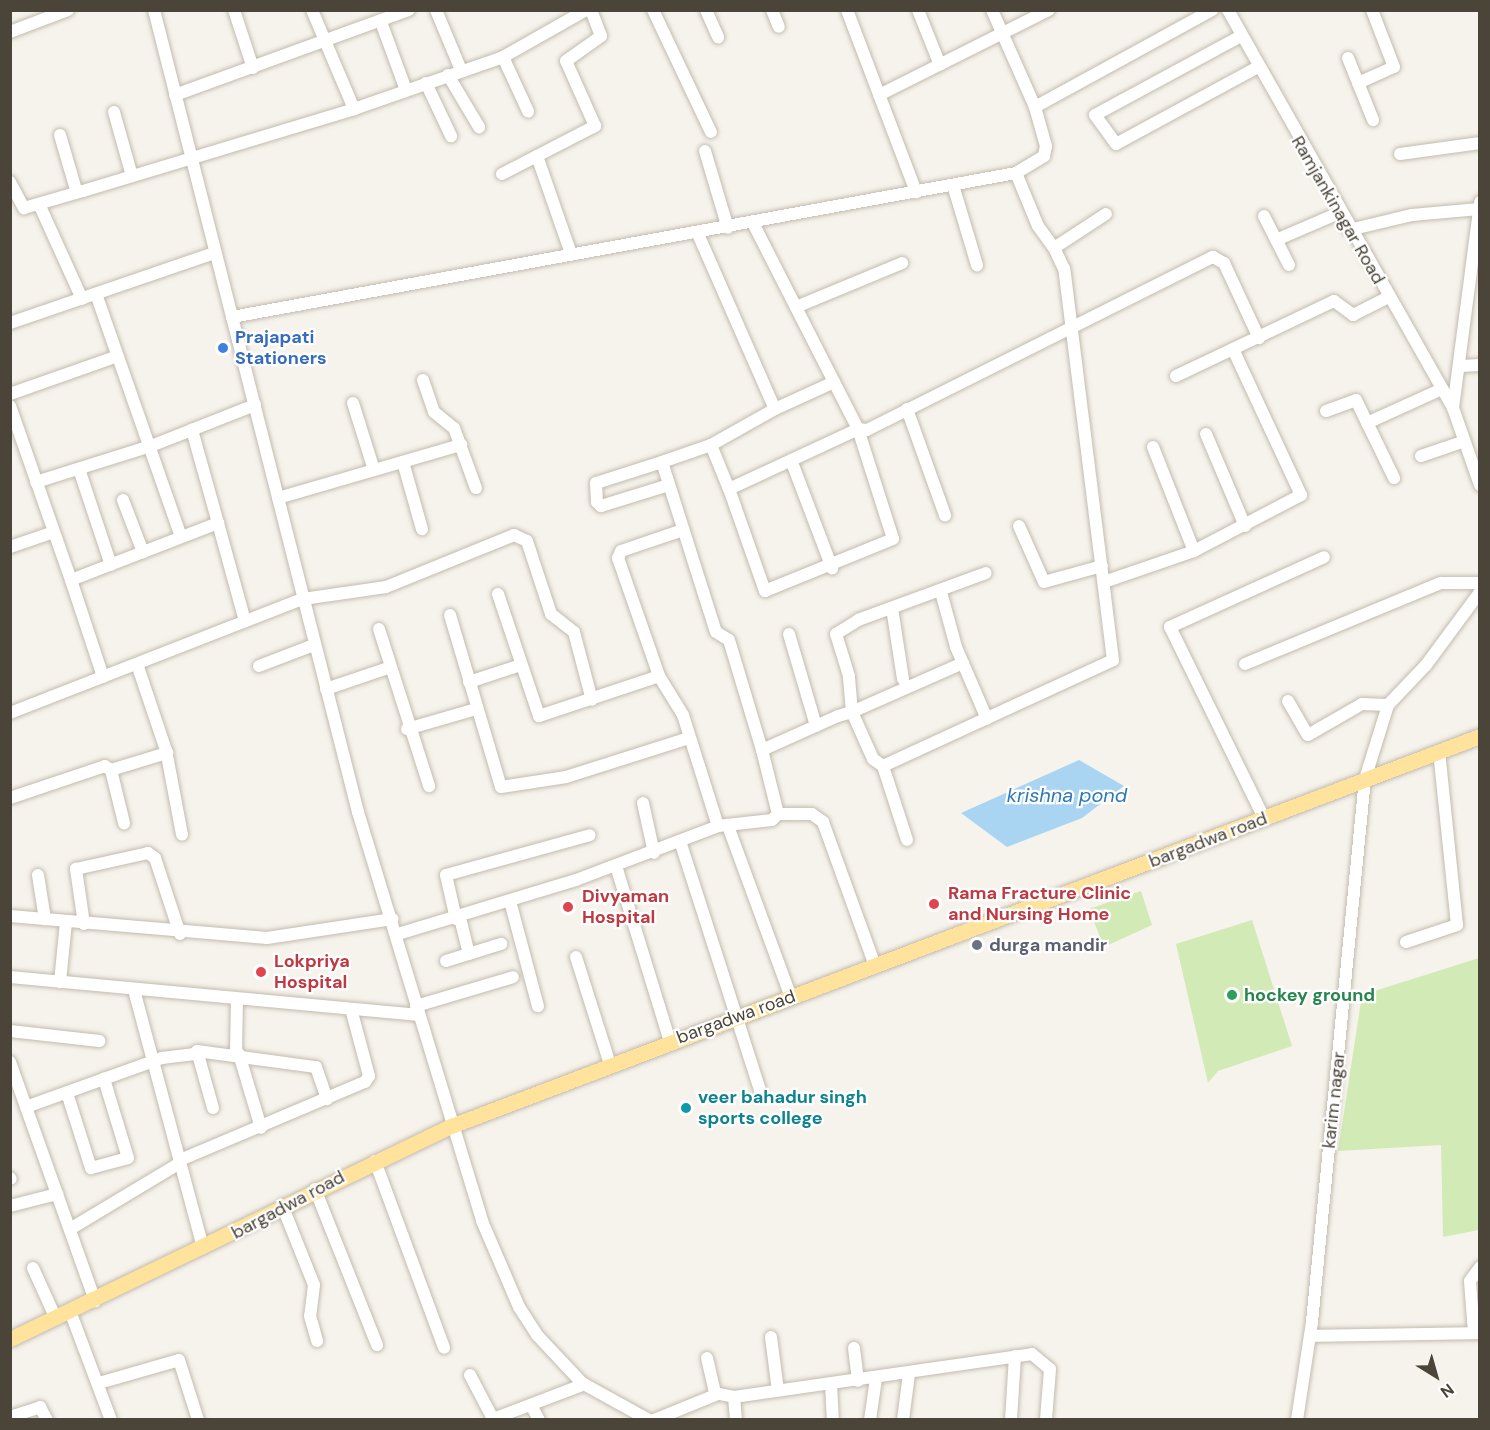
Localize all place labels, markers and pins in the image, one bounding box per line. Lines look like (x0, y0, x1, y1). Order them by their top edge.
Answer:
place label: Prajapati Stationers (235, 327, 327, 370)
marker: Prajapati Stationers (216, 341, 230, 355)
place label: Rama Fracture Clinic and Nursing Home (948, 883, 1131, 926)
place label: Divyaman Hospital (582, 886, 669, 928)
marker: Rama Fracture Clinic and Nursing Home (925, 895, 943, 913)
marker: Divyaman Hospital (559, 898, 577, 916)
place label: durga mandir (989, 934, 1107, 956)
marker: durga mandir (970, 938, 984, 952)
place label: Lokpriya Hospital (274, 951, 350, 994)
marker: Lokpriya Hospital (252, 963, 270, 981)
place label: hockey ground (1244, 984, 1375, 1006)
marker: hockey ground (1225, 988, 1239, 1002)
place label: veer bahadur singh sports college (698, 1087, 867, 1130)
marker: veer bahadur singh sports college (679, 1101, 693, 1115)

